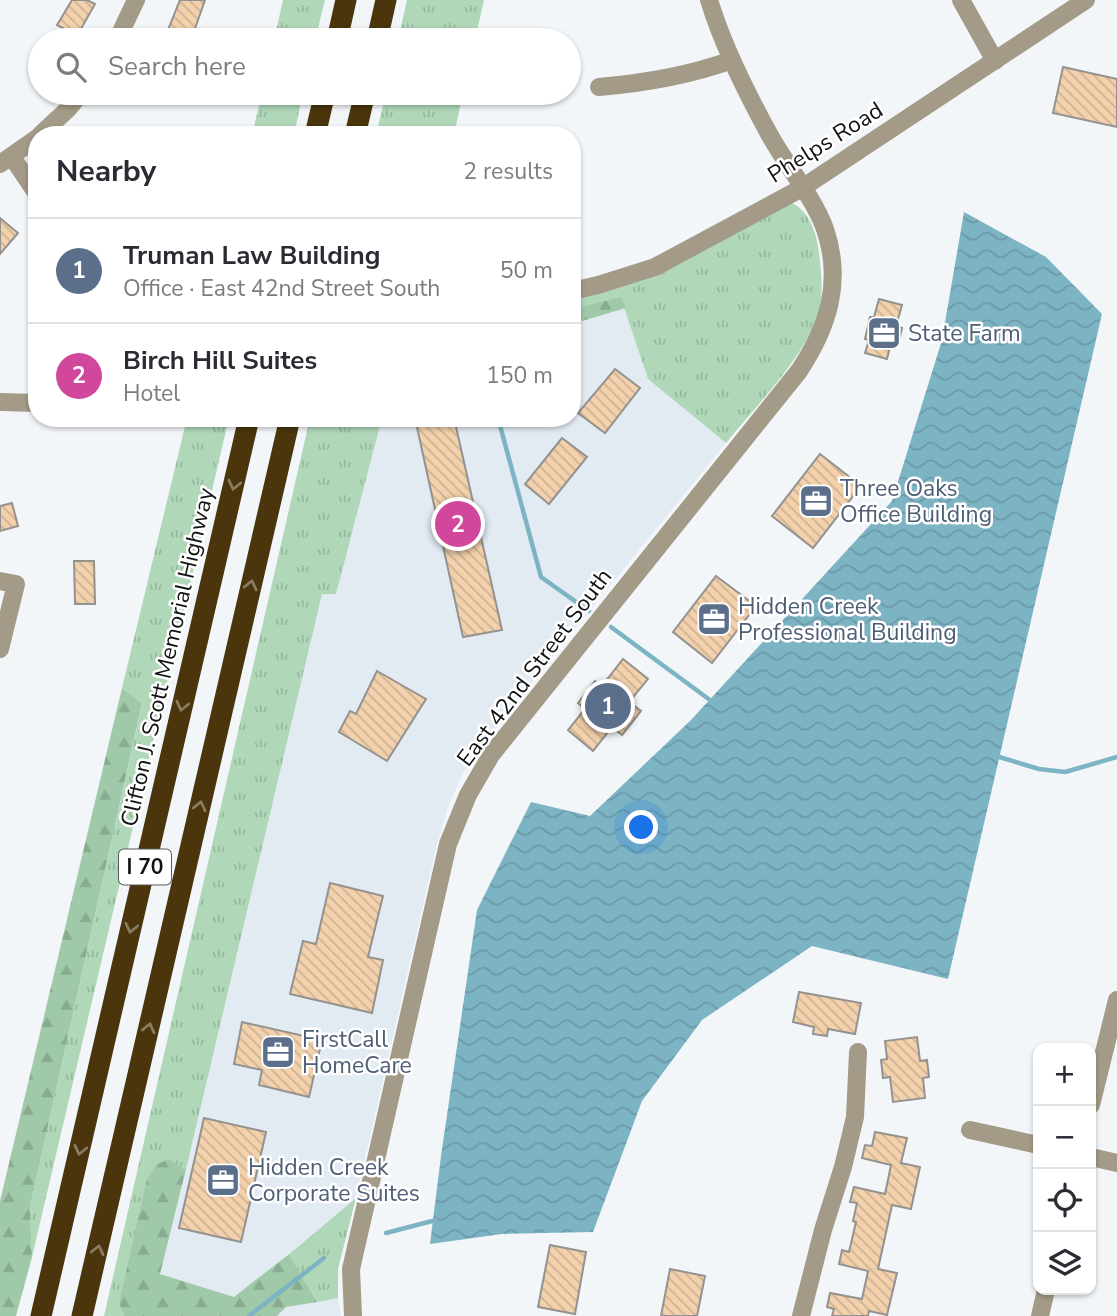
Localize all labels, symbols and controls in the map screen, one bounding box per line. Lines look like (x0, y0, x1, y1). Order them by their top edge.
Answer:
search box (28, 28, 581, 105)
icon: search (52, 48, 90, 86)
text: Search here (108, 49, 246, 84)
street label: Phelps Road (762, 95, 889, 190)
text: Nearby (56, 151, 156, 192)
text: 2 results (463, 156, 553, 187)
text: Truman Law Building (123, 238, 380, 273)
text: 1 (72, 255, 86, 286)
text: 50 m (500, 255, 553, 286)
text: Office · East 42nd Street South (123, 273, 440, 304)
office icon: State Farm (865, 314, 903, 352)
place label: State Farm (908, 318, 1021, 349)
text: Birch Hill Suites (123, 343, 317, 378)
text: 2 (72, 360, 86, 391)
text: 150 m (486, 360, 553, 391)
text: Hotel (123, 378, 180, 409)
place label: Three Oaks Office Building (840, 473, 992, 530)
one-way arrow (228, 479, 242, 491)
office icon: Three Oaks Office Building (797, 482, 835, 520)
street label: Clifton J. Scott Memorial Highway (113, 485, 222, 830)
pin: 2 (435, 498, 481, 550)
street label: East 42nd Street South (450, 562, 619, 772)
one-way arrow (243, 579, 257, 591)
place label: Hidden Creek Professional Building (738, 591, 957, 648)
office icon: Hidden Creek Professional Building (695, 600, 733, 638)
pin: 1 (585, 680, 631, 732)
one-way arrow (176, 700, 191, 712)
one-way arrow (192, 800, 206, 812)
your location (624, 810, 658, 844)
road number: I 70 (119, 850, 171, 884)
one-way arrow (125, 922, 139, 934)
one-way arrow (141, 1022, 155, 1034)
place label: FirstCall HomeCare (302, 1024, 412, 1081)
office icon: FirstCall HomeCare (259, 1033, 297, 1071)
map controls (1033, 1043, 1096, 1295)
button: + (1033, 1043, 1096, 1106)
button: − (1033, 1106, 1096, 1169)
one-way arrow (73, 1144, 88, 1156)
place label: Hidden Creek Corporate Suites (248, 1152, 420, 1209)
office icon: Hidden Creek Corporate Suites (204, 1161, 242, 1199)
button: locate (1033, 1169, 1096, 1232)
button: layers (1033, 1232, 1096, 1295)
one-way arrow (89, 1244, 104, 1256)

